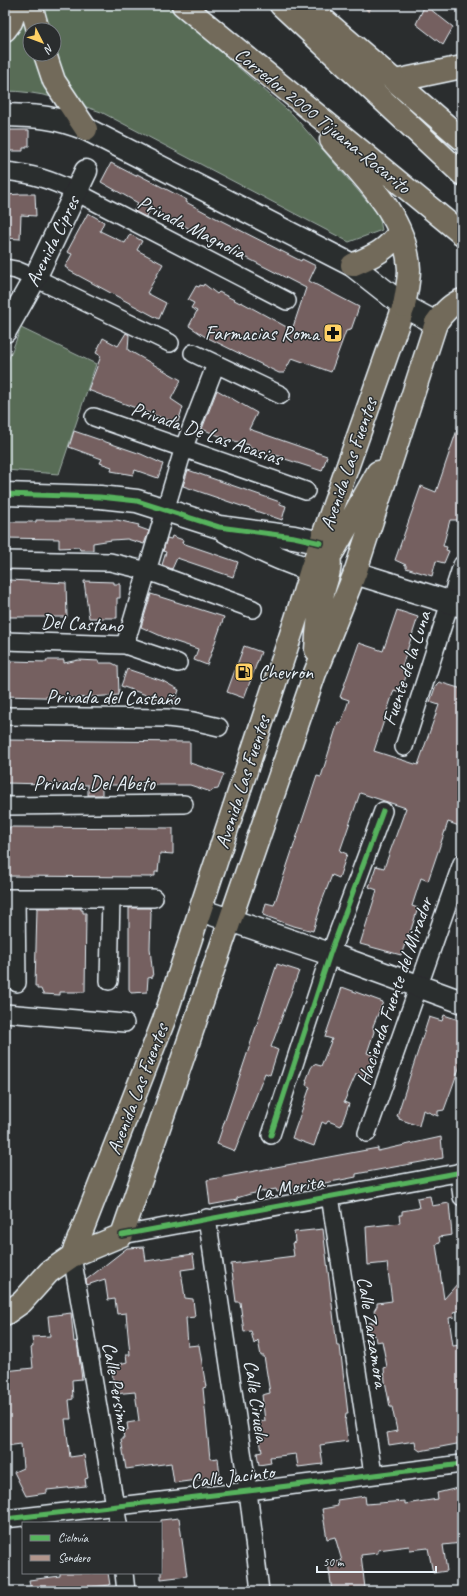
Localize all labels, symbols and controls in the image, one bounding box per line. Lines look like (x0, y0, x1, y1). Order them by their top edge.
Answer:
north arrow (22, 22, 62, 62)
text: N (40, 41, 57, 58)
street label: Corredor 2000 Tijuana-Rosarito (230, 42, 416, 200)
street label: Avenida Cipres (20, 190, 86, 291)
street label: Privada Magnolia (134, 190, 251, 266)
place label: Farmacias Roma (205, 321, 321, 346)
pharmacy icon: Farmacias Roma (322, 322, 344, 344)
street label: Avenida Las Fuentes (314, 393, 383, 533)
street label: Privada De Las Acasias (128, 396, 288, 472)
street label: Fuente de la Luna (376, 607, 437, 729)
street label: Del Castano (40, 609, 125, 638)
place label: Chevron (258, 660, 314, 685)
fuel station icon: Chevron (233, 661, 255, 683)
street label: Privada del Castaño (46, 684, 181, 711)
street label: Avenida Las Fuentes (209, 711, 276, 852)
street label: Privada Del Abeto (33, 771, 156, 796)
street label: Hacienda Fuente del Mirador (351, 892, 439, 1088)
street label: Avenida Las Fuentes (101, 1018, 175, 1158)
street label: La Morita (253, 1169, 327, 1206)
street label: Calle Zarzamora (351, 1275, 394, 1391)
street label: Calle Persimo (96, 1340, 137, 1434)
street label: Calle Ciruela (238, 1359, 275, 1445)
street label: Calle Jacinto (189, 1459, 277, 1494)
legend (22, 1522, 162, 1574)
text: Ciclovía (58, 1530, 89, 1546)
scale bar (317, 1548, 436, 1574)
text: Sendero (58, 1550, 91, 1566)
text: 50 m (323, 1554, 345, 1570)

